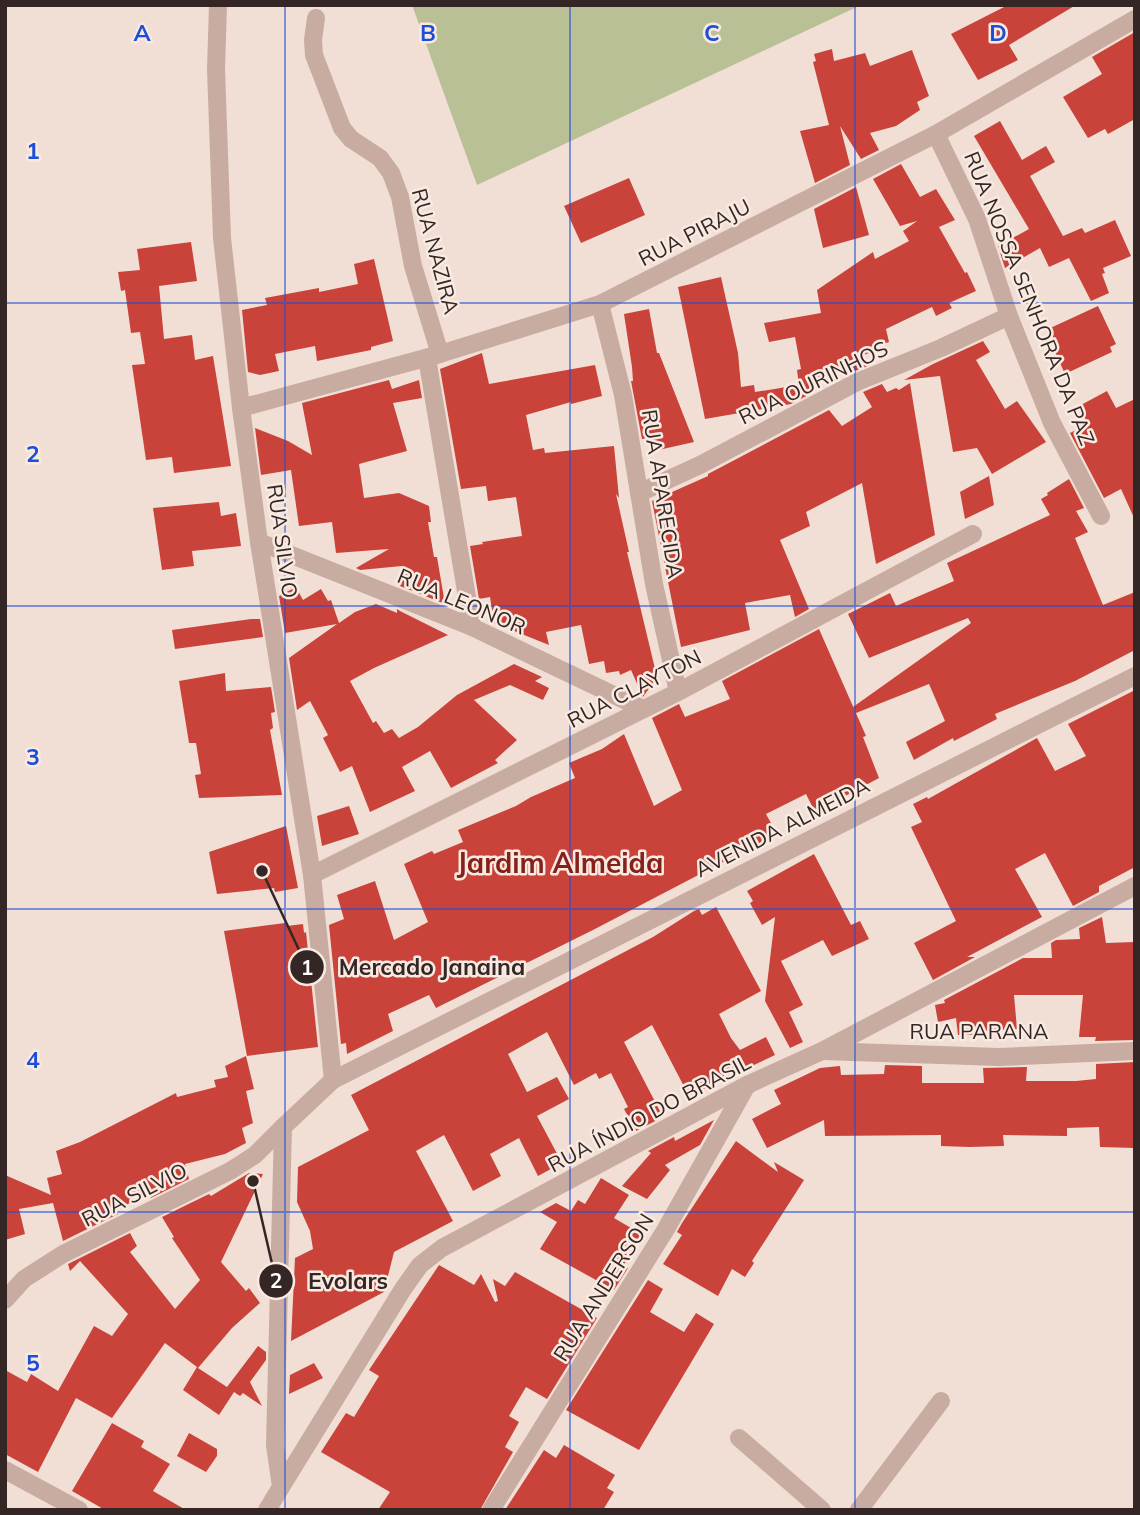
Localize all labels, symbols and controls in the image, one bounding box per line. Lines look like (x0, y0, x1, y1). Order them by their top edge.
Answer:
text: A (133, 18, 151, 47)
text: B (420, 18, 436, 47)
text: C (704, 18, 720, 47)
text: D (989, 18, 1007, 47)
text: 1 (26, 136, 40, 165)
street label: RUA NOSSA SENHORA DA PAZ (959, 147, 1101, 449)
street label: RUA NAZIRA (407, 185, 465, 317)
street label: RUA PIRAJU (634, 193, 754, 271)
street label: RUA OURINHOS (734, 335, 892, 429)
street label: RUA APARECIDA (637, 407, 689, 581)
text: 2 (26, 439, 40, 468)
street label: RUA SILVIO (262, 482, 304, 600)
street label: RUA LEONOR (394, 562, 530, 640)
street label: RUA CLAYTON (563, 643, 705, 733)
text: 3 (26, 742, 40, 771)
street label: AVENIDA ALMEIDA (690, 772, 874, 882)
district label: Jardim Almeida (457, 845, 663, 880)
callout: Mercado Janaina (290, 945, 539, 989)
text: Mercado Janaina (339, 952, 525, 981)
text: 1 (301, 954, 313, 980)
street label: RUA PARANA (909, 1018, 1049, 1044)
text: 4 (26, 1045, 40, 1074)
street label: RUA ÍNDIO DO BRASIL (543, 1048, 755, 1177)
street label: RUA SILVIO (77, 1156, 191, 1232)
street label: RUA ANDERSON (547, 1208, 659, 1366)
callout: Evolars (259, 1259, 402, 1303)
text: Evolars (308, 1266, 388, 1295)
text: 2 (270, 1267, 282, 1293)
text: 5 (26, 1348, 40, 1377)

